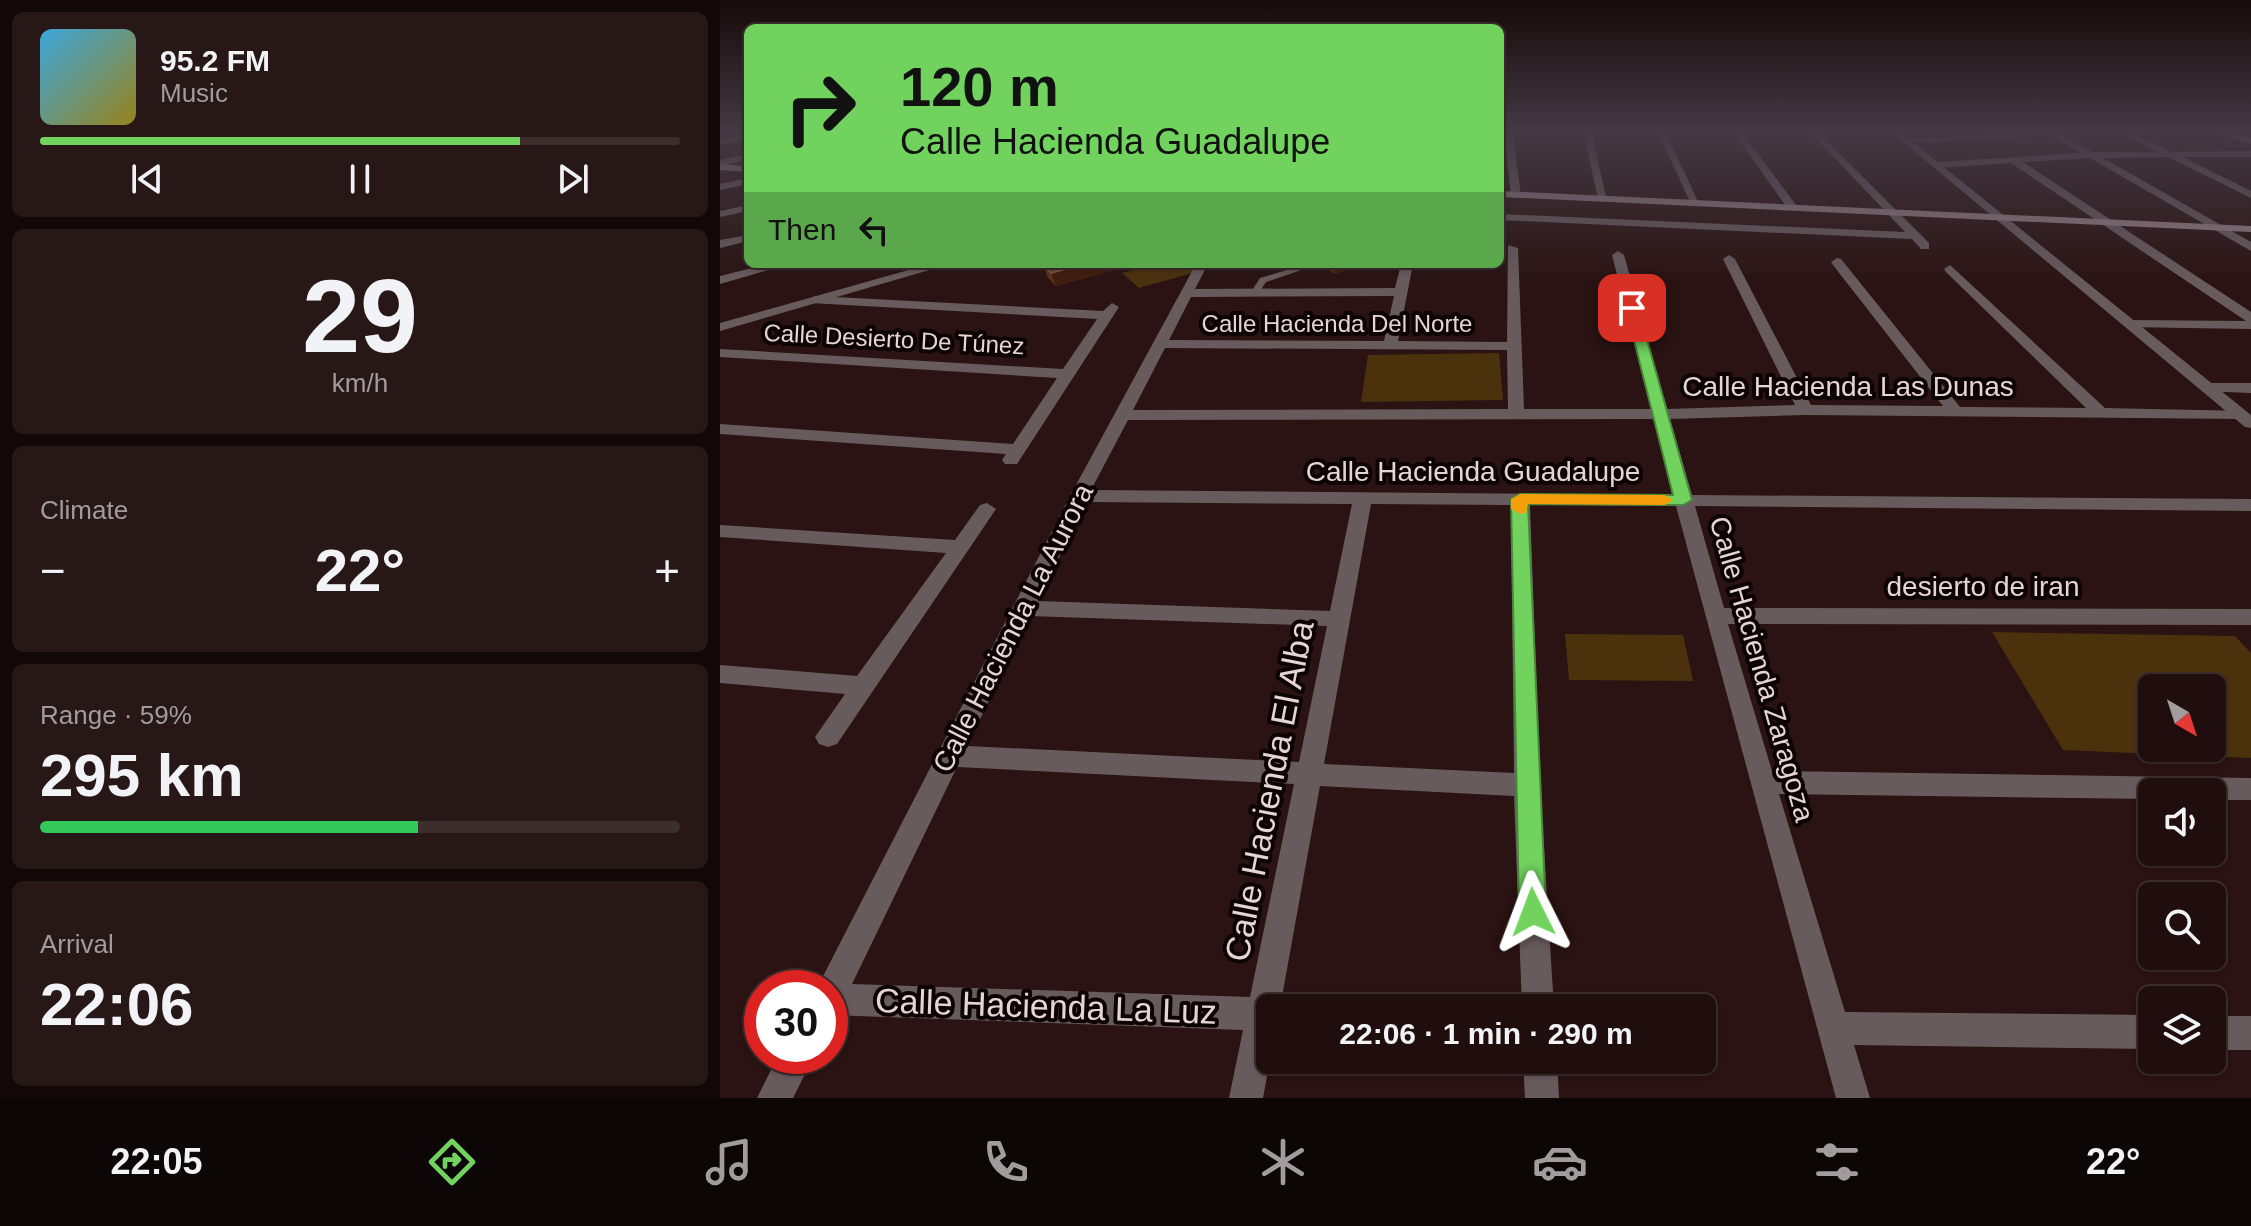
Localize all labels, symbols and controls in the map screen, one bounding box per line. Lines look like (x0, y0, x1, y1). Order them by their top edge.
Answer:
text: 95.2 FM (160, 44, 270, 77)
text: 120 m (900, 55, 1059, 118)
icon: right (768, 56, 872, 160)
text: Music (160, 78, 228, 108)
text: Calle Hacienda Guadalupe (900, 121, 1330, 162)
icon: previous (125, 157, 169, 201)
icon: pause (338, 157, 382, 201)
icon: next (551, 157, 595, 201)
icon: left (852, 208, 896, 252)
text: Then (768, 213, 836, 246)
text: 29 (302, 258, 418, 374)
pin (1598, 274, 1666, 342)
icon: arrive (1610, 286, 1654, 330)
street label: Calle Hacienda Del Norte (1202, 310, 1472, 337)
street label: Calle Desierto De Túnez (763, 319, 1025, 359)
text: km/h (332, 368, 388, 398)
street label: Calle Hacienda Las Dunas (1682, 371, 2014, 402)
street label: Calle Hacienda Guadalupe (1306, 456, 1640, 487)
street label: Calle Hacienda La Aurora (927, 478, 1099, 777)
text: Climate (40, 495, 128, 525)
street label: Calle Hacienda Zaragoza (1704, 513, 1821, 826)
text: 22° (315, 537, 405, 604)
text: − (40, 546, 66, 595)
text: + (654, 546, 680, 595)
street label: desierto de iran (1886, 571, 2080, 602)
street label: Calle Hacienda El Alba (1217, 618, 1321, 964)
north arrow (2138, 674, 2226, 762)
map controls (2138, 674, 2226, 1074)
text: Range · 59% (40, 700, 192, 730)
text: 295 km (40, 742, 244, 809)
button: sound (2138, 778, 2226, 866)
position arrow (1491, 870, 1575, 954)
button: search (2138, 882, 2226, 970)
text: Arrival (40, 929, 114, 959)
speed limit sign: 30 (744, 970, 848, 1074)
text: 22:06 (40, 971, 193, 1038)
street label: Calle Hacienda La Luz (874, 981, 1218, 1031)
button: layers (2138, 986, 2226, 1074)
text: 22:06 · 1 min · 290 m (1339, 1017, 1633, 1050)
icon: directions (424, 1134, 480, 1190)
icon: music (701, 1134, 757, 1190)
icon: phone (978, 1134, 1034, 1190)
icon: climate (1255, 1134, 1311, 1190)
icon: car (1532, 1134, 1588, 1190)
icon: filters (1809, 1134, 1865, 1190)
text: 22:05 (111, 1141, 203, 1182)
text: 22° (2086, 1141, 2140, 1182)

